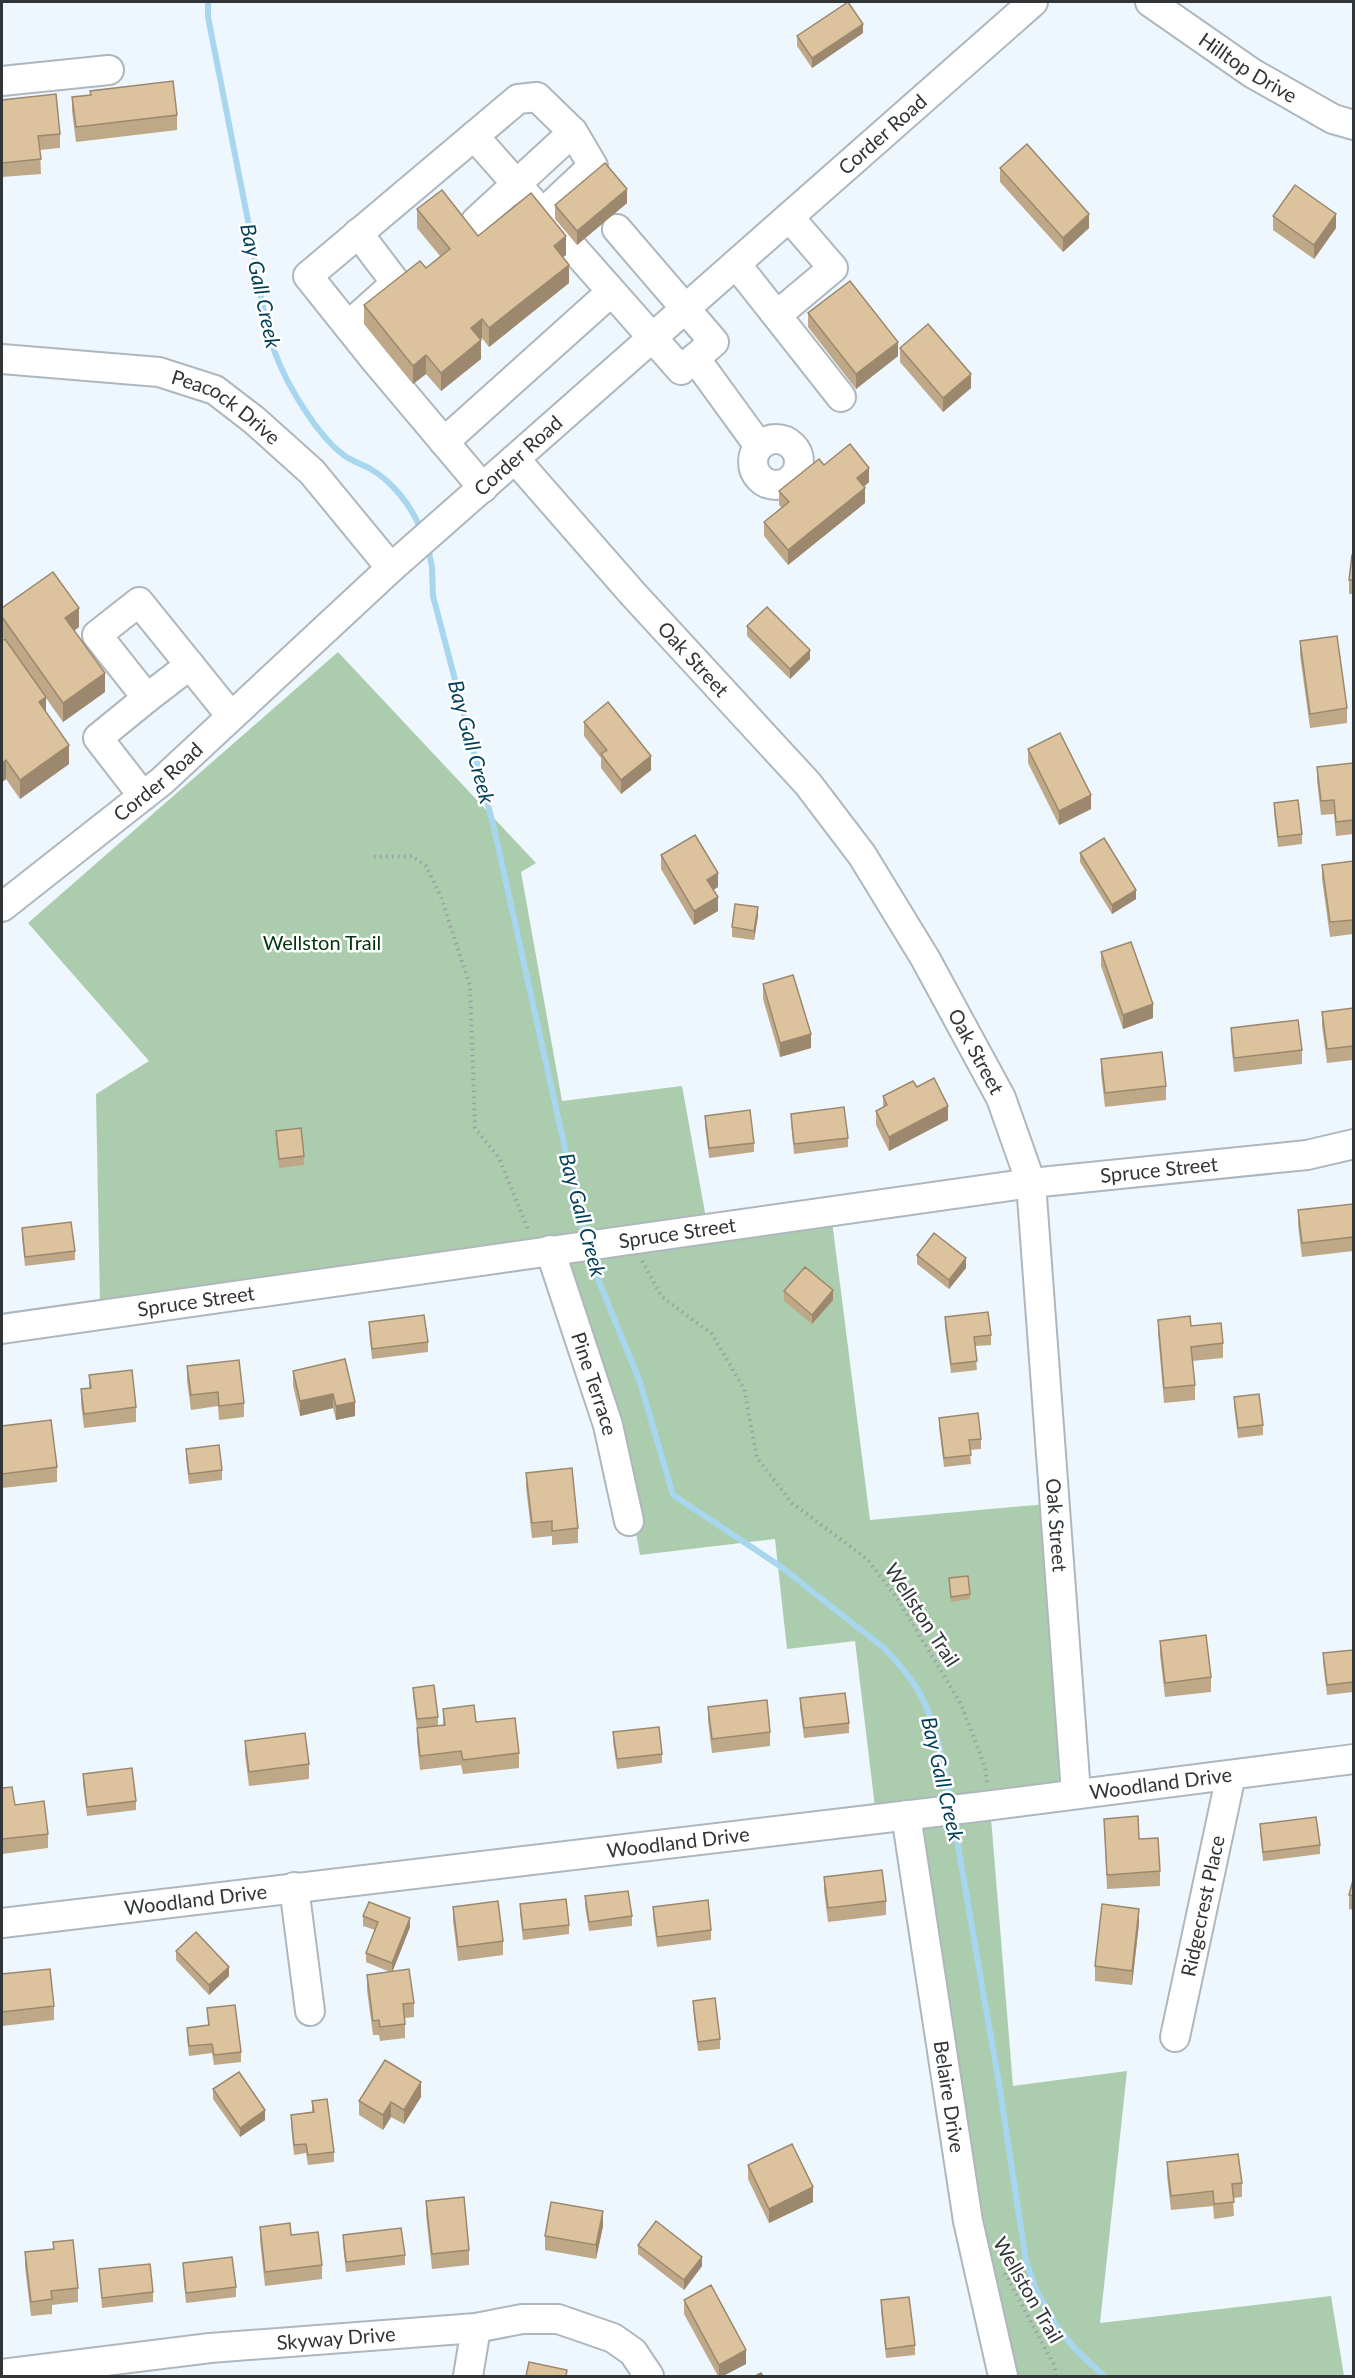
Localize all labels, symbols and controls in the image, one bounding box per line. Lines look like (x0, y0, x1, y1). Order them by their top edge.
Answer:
street label: Hilltop Drive (1195, 27, 1302, 107)
street label: Corder Road (833, 88, 931, 179)
water label: Bay Gall Creek (236, 221, 287, 351)
street label: Peacock Drive (169, 364, 286, 449)
street label: Corder Road (469, 410, 567, 500)
street label: Oak Street (653, 616, 734, 701)
water label: Bay Gall Creek (444, 677, 501, 807)
street label: Corder Road (108, 737, 207, 826)
park label: Wellston Trail (263, 930, 381, 954)
street label: Oak Street (944, 1004, 1010, 1098)
water label: Bay Gall Creek (555, 1150, 612, 1280)
street label: Spruce Street (1099, 1151, 1219, 1187)
street label: Spruce Street (617, 1212, 737, 1252)
street label: Spruce Street (136, 1280, 256, 1321)
street label: Pine Terrace (567, 1329, 623, 1437)
street label: Oak Street (1042, 1477, 1073, 1573)
street label: Wellston Trail (880, 1558, 965, 1671)
water label: Bay Gall Creek (917, 1714, 970, 1844)
street label: Woodland Drive (1088, 1762, 1233, 1804)
street label: Woodland Drive (606, 1821, 751, 1862)
street label: Ridgecrest Place (1175, 1833, 1229, 1979)
street label: Woodland Drive (123, 1879, 268, 1919)
street label: Belaire Drive (930, 2039, 970, 2154)
street label: Wellston Trail (989, 2232, 1069, 2347)
street label: Skyway Drive (276, 2321, 396, 2354)

